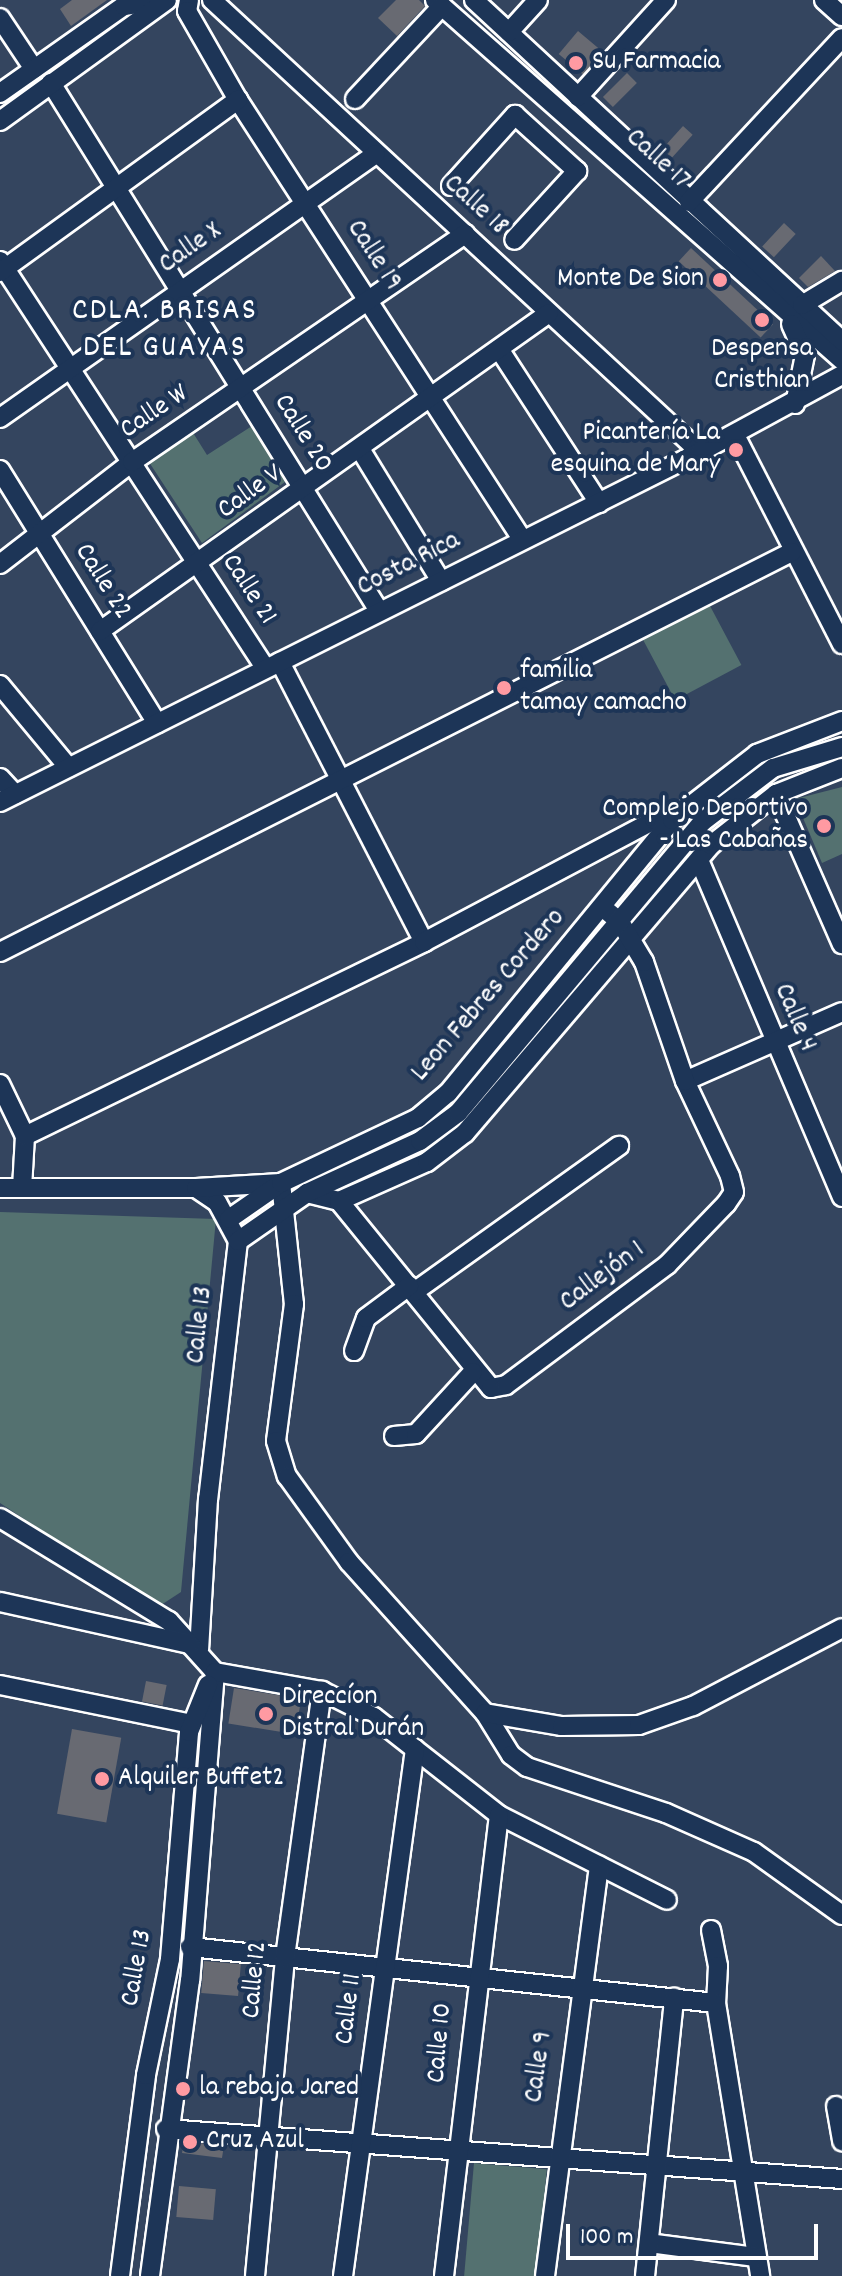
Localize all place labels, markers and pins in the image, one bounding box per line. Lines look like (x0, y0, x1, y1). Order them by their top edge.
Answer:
place label: Su Farmacia (592, 46, 721, 80)
marker: Su Farmacia (567, 54, 585, 72)
place label: Monte De Sion (557, 263, 704, 297)
marker: Monte De Sion (711, 271, 729, 289)
marker: Despensa Cristhian (753, 311, 771, 329)
place label: Despensa Cristhian (711, 333, 813, 399)
place label: Picantería La esquina de Mary (551, 417, 720, 483)
marker: Picantería La esquina de Mary (727, 441, 745, 459)
place label: familia tamay camacho (520, 655, 687, 721)
marker: familia tamay camacho (495, 679, 513, 697)
place label: Complejo Deportivo - Las Cabañas (602, 793, 808, 859)
marker: Complejo Deportivo - Las Cabañas (815, 817, 833, 835)
place label: Direccíon Distral Durán (282, 1681, 424, 1747)
marker: Direccíon Distral Durán (257, 1705, 275, 1723)
place label: Alquiler Buffet2 (118, 1762, 285, 1796)
marker: Alquiler Buffet2 (93, 1770, 111, 1788)
place label: la rebaja Jared (199, 2072, 359, 2106)
marker: la rebaja Jared (174, 2080, 192, 2098)
place label: Cruz Azul (206, 2125, 304, 2159)
marker: Cruz Azul (181, 2133, 199, 2151)

